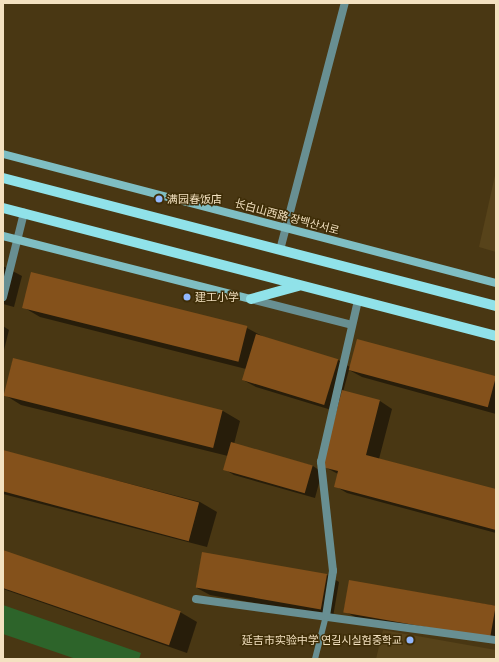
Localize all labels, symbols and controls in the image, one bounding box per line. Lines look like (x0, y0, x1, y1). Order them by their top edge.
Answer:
place label: 满园春饭店 (167, 192, 222, 206)
marker: 满园春饭店 (154, 194, 164, 204)
street label: 长白山西路 장백산서로 (233, 197, 341, 237)
place label: 建工小学 (195, 290, 239, 304)
marker: 建工小学 (182, 292, 192, 302)
place label: 延吉市实验中学 연길시실험중학교 (242, 633, 402, 647)
marker: 延吉市实验中学 연길시실험중학교 (405, 635, 415, 645)

